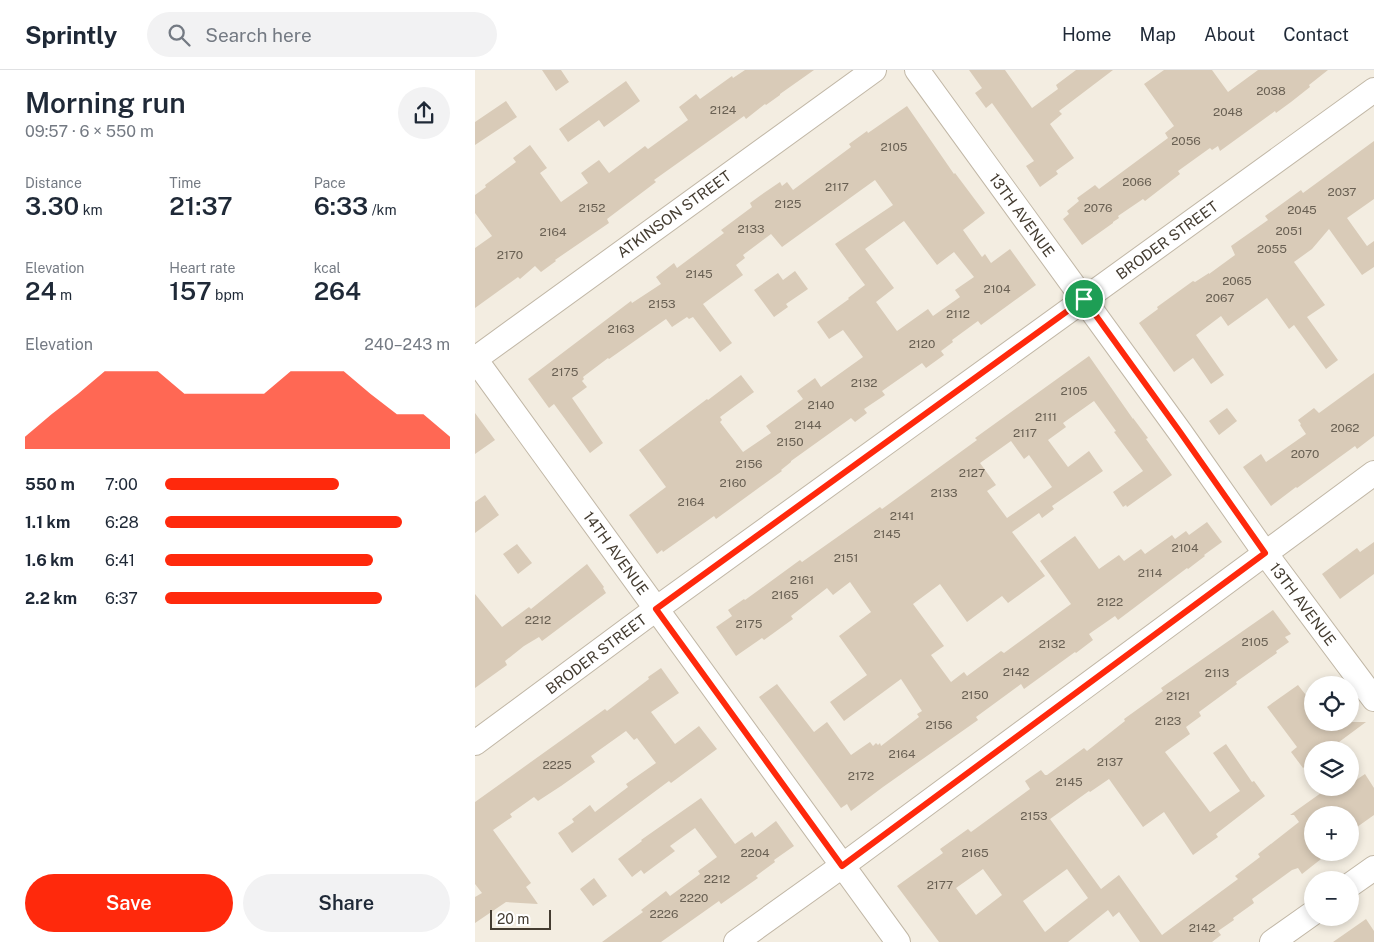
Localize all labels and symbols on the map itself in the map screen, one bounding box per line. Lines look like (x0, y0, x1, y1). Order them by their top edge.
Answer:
house number: 2038 (1256, 84, 1286, 98)
house number: 2124 (710, 103, 737, 117)
house number: 2048 (1213, 105, 1243, 119)
house number: 2056 (1171, 134, 1201, 148)
house number: 2105 (880, 140, 908, 154)
street label: ATKINSON STREET (614, 167, 734, 261)
street label: 13TH AVENUE (986, 170, 1058, 260)
house number: 2066 (1122, 175, 1152, 189)
house number: 2117 (825, 180, 849, 194)
house number: 2037 (1328, 185, 1356, 199)
house number: 2125 (775, 197, 802, 211)
street label: BRODER STREET (1113, 197, 1221, 283)
house number: 2152 (579, 201, 605, 215)
house number: 2076 (1084, 201, 1112, 215)
house number: 2045 (1287, 203, 1317, 217)
house number: 2133 (737, 222, 765, 236)
house number: 2051 (1275, 224, 1303, 238)
house number: 2164 (539, 225, 567, 239)
house number: 2055 (1257, 242, 1287, 256)
house number: 2170 (497, 248, 523, 262)
house number: 2145 (685, 267, 713, 281)
house number: 2065 (1222, 274, 1252, 288)
pin (1063, 278, 1105, 320)
house number: 2104 (984, 282, 1011, 296)
house number: 2067 (1206, 291, 1234, 305)
house number: 2153 (648, 297, 676, 311)
house number: 2112 (946, 307, 970, 321)
house number: 2163 (608, 322, 635, 336)
house number: 2120 (909, 337, 935, 351)
house number: 2175 (552, 365, 579, 379)
house number: 2132 (851, 376, 877, 390)
house number: 2105 (1060, 384, 1088, 398)
house number: 2140 (808, 398, 834, 412)
house number: 2111 (1035, 410, 1057, 424)
house number: 2144 (794, 418, 822, 432)
house number: 2062 (1330, 421, 1360, 435)
house number: 2117 (1013, 426, 1037, 440)
house number: 2150 (776, 435, 804, 449)
house number: 2070 (1291, 447, 1319, 461)
house number: 2156 (735, 457, 763, 471)
house number: 2127 (959, 466, 985, 480)
house number: 2160 (720, 476, 746, 490)
house number: 2133 (930, 486, 958, 500)
house number: 2164 (677, 495, 705, 509)
street label: 14TH AVENUE (580, 508, 652, 598)
house number: 2141 (890, 509, 914, 523)
house number: 2145 (873, 527, 901, 541)
house number: 2104 (1172, 541, 1199, 555)
house number: 2151 (834, 551, 858, 565)
street label: 13TH AVENUE (1266, 559, 1340, 649)
house number: 2114 (1138, 566, 1163, 580)
house number: 2161 (790, 573, 814, 587)
house number: 2165 (771, 588, 799, 602)
house number: 2122 (1097, 595, 1123, 609)
street label: BRODER STREET (542, 611, 650, 697)
house number: 2212 (525, 613, 551, 627)
house number: 2175 (736, 617, 763, 631)
house number: 2105 (1241, 635, 1269, 649)
house number: 2132 (1039, 637, 1065, 651)
house number: 2142 (1003, 665, 1029, 679)
house number: 2113 (1205, 666, 1229, 680)
house number: 2150 (961, 688, 989, 702)
house number: 2121 (1166, 689, 1190, 703)
house number: 2123 (1155, 714, 1181, 728)
house number: 2156 (925, 718, 953, 732)
house number: 2164 (888, 747, 916, 761)
house number: 2137 (1097, 755, 1123, 769)
house number: 2225 (542, 758, 572, 772)
house number: 2172 (848, 769, 874, 783)
house number: 2145 (1055, 775, 1083, 789)
house number: 2153 (1020, 809, 1048, 823)
house number: 2204 (740, 846, 770, 860)
house number: 2165 (961, 846, 989, 860)
house number: 2212 (704, 872, 730, 886)
house number: 2177 (927, 878, 953, 892)
house number: 2220 (680, 891, 708, 905)
scale bar (490, 907, 551, 930)
house number: 2226 (650, 907, 678, 921)
house number: 2142 (1189, 921, 1215, 935)

